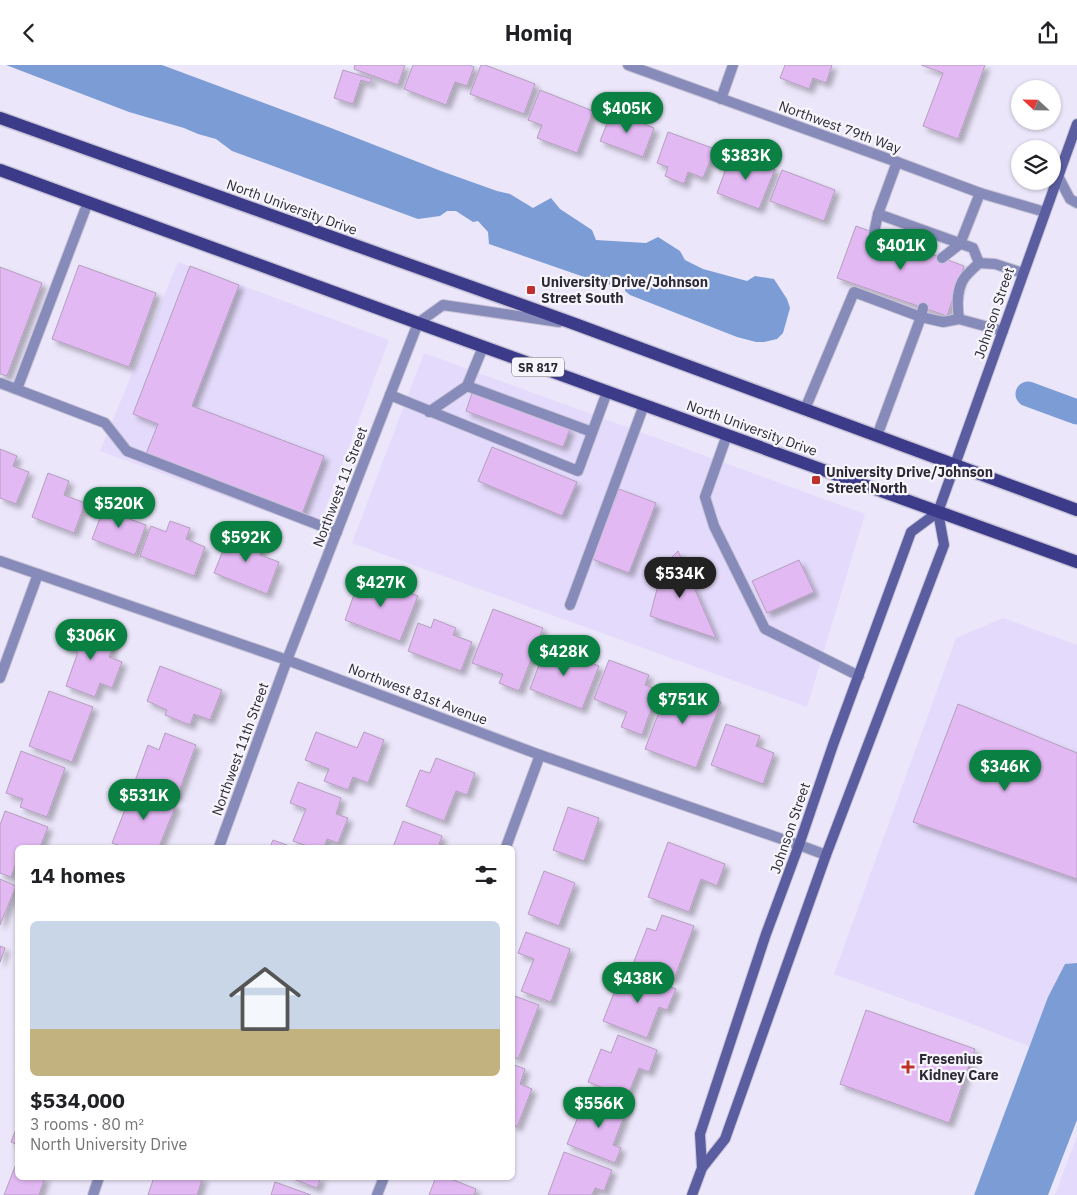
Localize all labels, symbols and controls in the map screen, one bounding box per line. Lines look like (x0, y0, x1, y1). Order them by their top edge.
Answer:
text: Homiq (505, 18, 572, 47)
icon: back (15, 19, 43, 47)
icon: share (1034, 19, 1062, 47)
north arrow (1011, 80, 1061, 130)
map controls (1011, 80, 1061, 190)
pin: $405K (592, 92, 662, 134)
street label: Northwest 79th Way (776, 97, 904, 157)
text: $405K (602, 98, 652, 118)
pin: $383K (711, 139, 781, 181)
button: layers (1011, 140, 1061, 190)
text: $383K (721, 145, 771, 165)
street label: North University Drive (224, 175, 360, 239)
pin: $401K (866, 229, 936, 271)
text: $401K (876, 235, 926, 255)
street label: Johnson Street (970, 265, 1018, 361)
place label: University Drive/Johnson Street South (541, 273, 708, 307)
marker: University Drive/Johnson Street South (525, 284, 537, 296)
road number: SR 817 (512, 357, 564, 377)
street label: North University Drive (684, 396, 820, 460)
street label: Northwest 11 Street (309, 424, 371, 550)
place label: University Drive/Johnson Street North (826, 463, 993, 497)
marker: University Drive/Johnson Street North (810, 474, 822, 486)
pin: $520K (84, 487, 154, 529)
text: $520K (94, 493, 144, 513)
pin: $592K (211, 521, 281, 563)
text: $592K (221, 527, 271, 547)
pin: $534K (645, 557, 715, 599)
text: $534K (655, 563, 705, 583)
pin: $427K (346, 565, 416, 608)
text: $427K (356, 572, 406, 592)
pin: $306K (56, 619, 126, 661)
text: $306K (66, 625, 116, 645)
pin: $428K (529, 635, 599, 677)
text: $428K (539, 641, 589, 661)
street label: Northwest 81st Avenue (346, 659, 490, 729)
street label: Northwest 11th Street (208, 680, 272, 818)
pin: $751K (648, 683, 718, 725)
text: $751K (658, 689, 708, 709)
pin: $346K (970, 749, 1040, 792)
text: $346K (980, 756, 1030, 776)
pin: $531K (109, 779, 179, 821)
street label: Johnson Street (766, 780, 814, 876)
text: $531K (119, 785, 169, 805)
text: 14 homes (30, 861, 126, 889)
icon: filters (472, 861, 500, 889)
icon: home (220, 954, 310, 1044)
pin: $438K (603, 961, 673, 1004)
text: $438K (613, 968, 663, 988)
place label: Fresenius Kidney Care (919, 1050, 999, 1084)
marker: Fresenius Kidney Care (901, 1060, 915, 1074)
text: $534,000 (30, 1086, 125, 1114)
pin: $556K (564, 1087, 634, 1129)
text: $556K (574, 1093, 624, 1113)
text: 3 rooms · 80 m² (30, 1114, 144, 1134)
text: North University Drive (30, 1134, 187, 1154)

